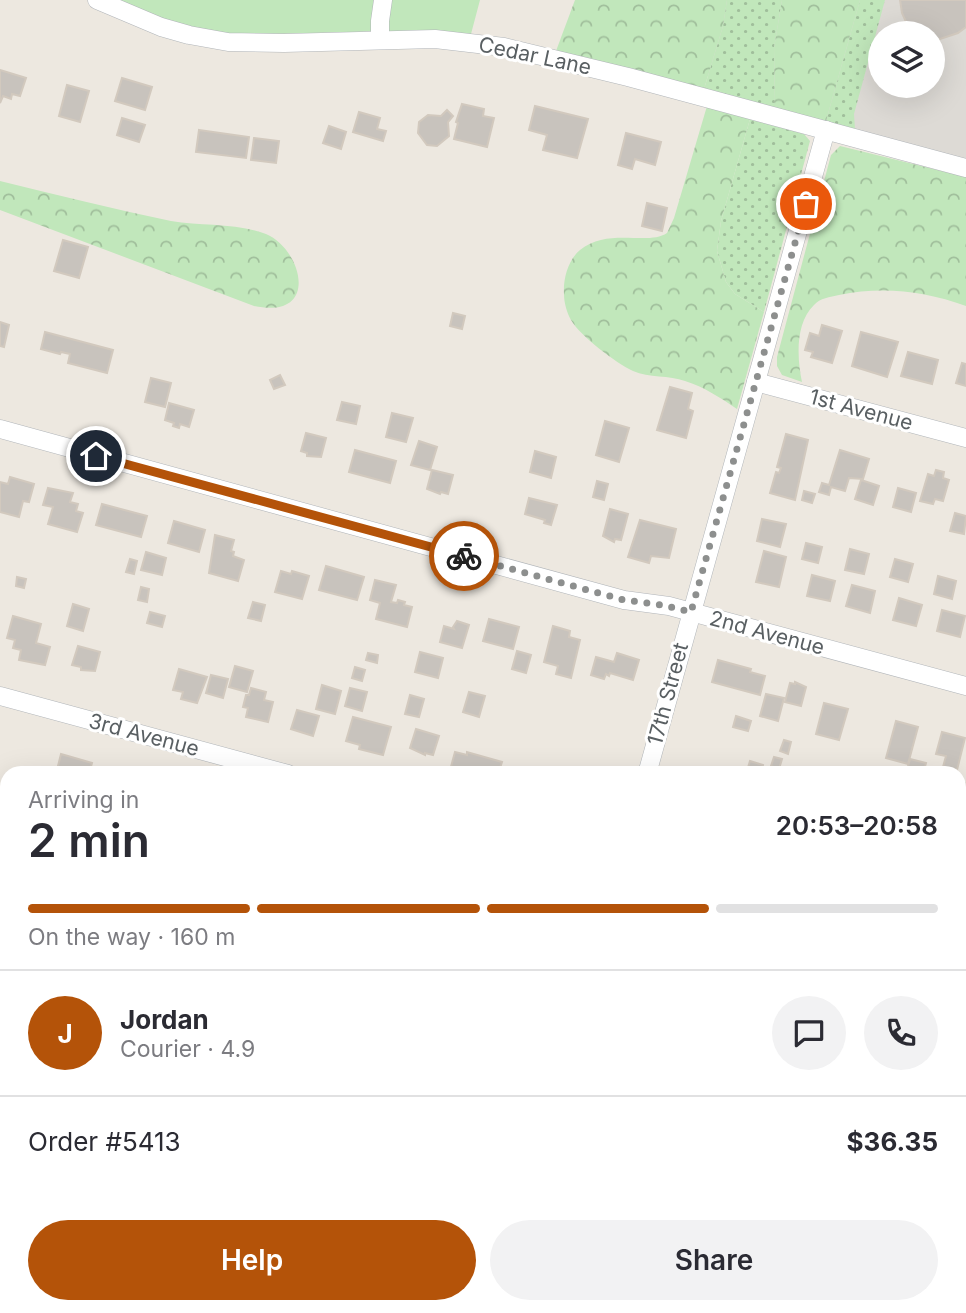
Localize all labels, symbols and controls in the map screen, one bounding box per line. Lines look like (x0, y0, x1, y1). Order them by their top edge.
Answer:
map controls (868, 21, 945, 98)
button: layers (868, 21, 945, 98)
street label: Cedar Lane (477, 31, 594, 80)
pin (776, 174, 836, 234)
icon: bag (787, 185, 825, 223)
street label: 1st Avenue (807, 384, 916, 435)
pin (66, 426, 126, 486)
icon: home (77, 437, 115, 475)
courier (429, 521, 499, 591)
icon: bike (445, 537, 483, 575)
street label: 2nd Avenue (707, 605, 827, 660)
street label: 17th Street (642, 640, 693, 748)
street label: 3rd Avenue (86, 708, 202, 761)
text: Arriving in (28, 786, 139, 814)
text: 20:53–20:58 (776, 810, 938, 841)
text: 2 min (28, 812, 150, 868)
text: On the way · 160 m (28, 923, 235, 951)
button: chat (772, 996, 846, 1070)
button: phone (864, 996, 938, 1070)
text: Jordan (120, 1004, 209, 1035)
text: J (57, 1018, 73, 1049)
text: Courier · 4.9 (120, 1035, 255, 1063)
text: Order #5413 (28, 1126, 181, 1157)
text: $36.35 (847, 1126, 938, 1157)
button: Help (28, 1220, 476, 1300)
button: Share (490, 1220, 938, 1300)

